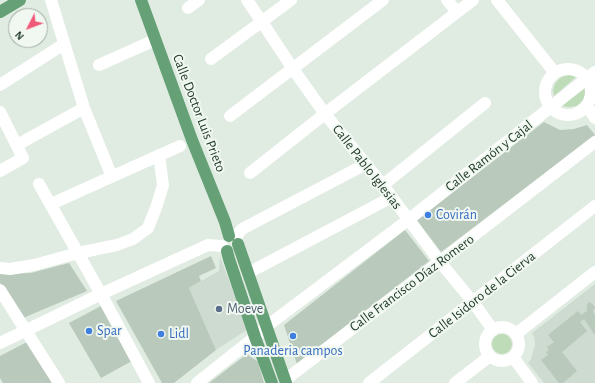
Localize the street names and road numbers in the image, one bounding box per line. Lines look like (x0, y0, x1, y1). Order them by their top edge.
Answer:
street label: Calle Doctor Luis Prieto (169, 52, 229, 174)
street label: Calle Ramón y Cajal (442, 117, 536, 195)
street label: Calle Pablo Iglesias (329, 121, 405, 213)
street label: Calle Francisco Díaz Romero (346, 231, 478, 335)
street label: Calle Isidoro de la Cierva (425, 248, 539, 342)

